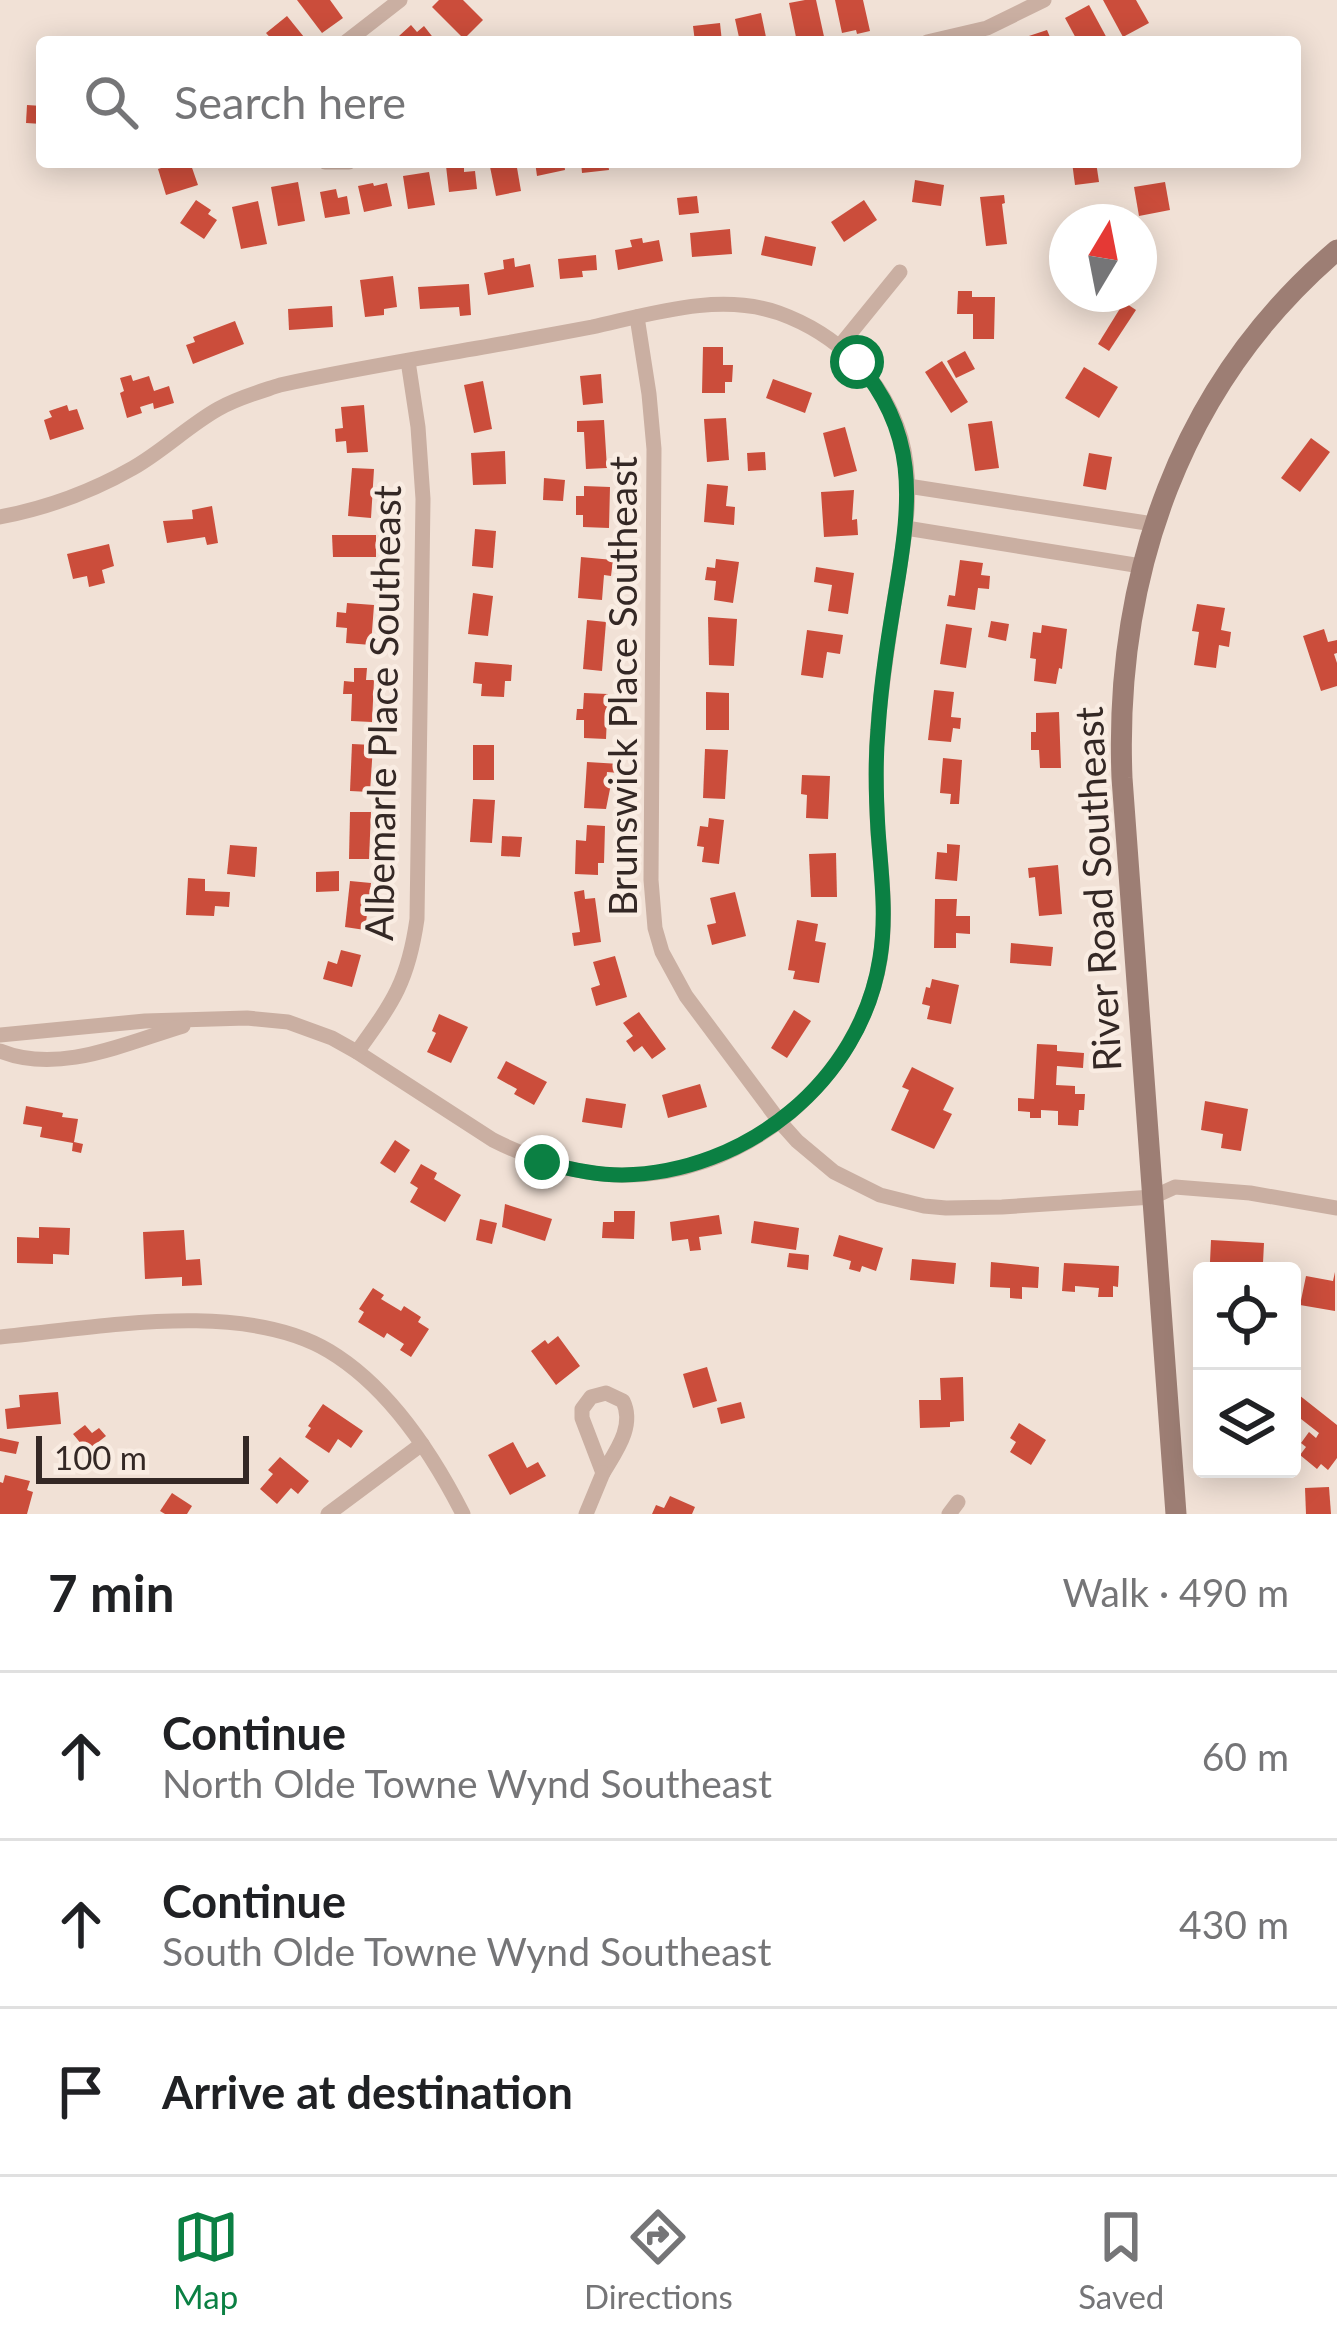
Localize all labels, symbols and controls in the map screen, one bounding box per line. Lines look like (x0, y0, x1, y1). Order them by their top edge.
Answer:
search box (36, 36, 1301, 168)
icon: search (78, 69, 144, 135)
text: Search here (174, 75, 406, 129)
north arrow (1049, 204, 1157, 312)
route start (830, 335, 884, 389)
street label: Brunswick Place Southeast (599, 456, 645, 916)
street label: Albemarle Place Southeast (355, 485, 409, 941)
street label: River Road Southeast (1064, 706, 1130, 1073)
route end (515, 1135, 569, 1189)
map controls (1193, 1262, 1301, 1478)
button: locate (1193, 1262, 1301, 1370)
button: layers (1193, 1370, 1301, 1478)
scale bar (36, 1430, 249, 1483)
text: 100 m (54, 1437, 147, 1477)
text: 7 min (48, 1562, 174, 1623)
text: Walk · 490 m (1062, 1569, 1289, 1615)
text: Continue (162, 1706, 346, 1760)
icon: ahead (48, 1723, 114, 1789)
text: 60 m (1202, 1733, 1289, 1779)
text: North Olde Towne Wynd Southeast (162, 1760, 772, 1806)
text: Continue (162, 1874, 346, 1928)
icon: ahead (48, 1891, 114, 1957)
text: 430 m (1179, 1901, 1289, 1947)
text: South Olde Towne Wynd Southeast (162, 1928, 771, 1974)
icon: arrive (48, 2059, 114, 2125)
text: Arrive at destination (162, 2065, 573, 2119)
tab: Map (173, 2204, 239, 2316)
tab: Directions (584, 2204, 733, 2316)
tab: Saved (1078, 2204, 1164, 2316)

